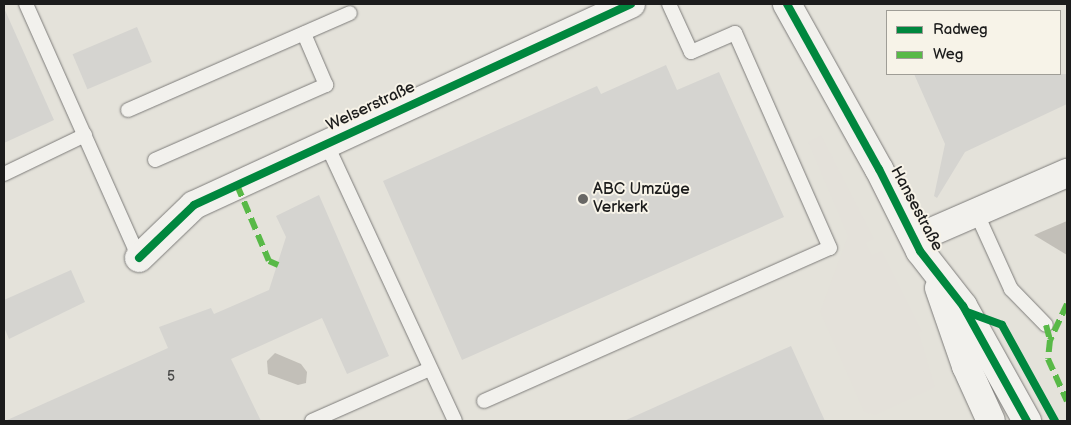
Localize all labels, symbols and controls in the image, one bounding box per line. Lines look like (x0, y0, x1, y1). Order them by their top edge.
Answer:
legend (886, 10, 1061, 75)
text: Radweg (933, 20, 988, 39)
text: Weg (933, 45, 963, 64)
street label: Welserstraße (324, 78, 418, 136)
street label: Hansestraße (886, 163, 946, 255)
place label: ABC Umzüge Verkerk (593, 180, 690, 218)
marker: ABC Umzüge Verkerk (577, 193, 589, 205)
house number: 5 (167, 369, 175, 385)

